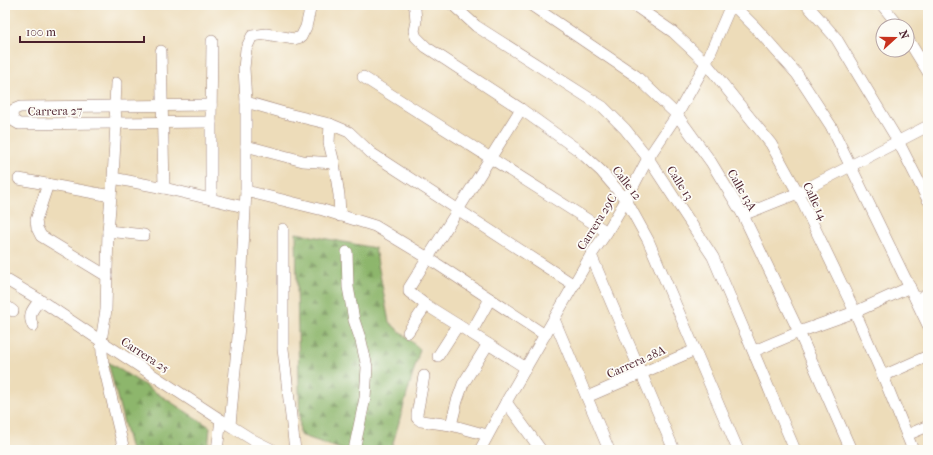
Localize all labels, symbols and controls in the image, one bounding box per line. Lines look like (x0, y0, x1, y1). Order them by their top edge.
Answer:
scale bar (20, 18, 144, 44)
north arrow (875, 18, 915, 58)
text: 100 m (26, 25, 56, 39)
text: N (896, 28, 912, 41)
street label: Carrera 27 (27, 104, 83, 118)
street label: Calle 12 (609, 163, 645, 203)
street label: Calle 13 (664, 163, 696, 203)
street label: Calle 13A (725, 167, 760, 213)
street label: Calle 14 (800, 180, 830, 223)
street label: Carrera 29C (574, 191, 620, 253)
street label: Carrera 25 (118, 334, 172, 376)
street label: Carrera 28A (604, 343, 668, 381)

